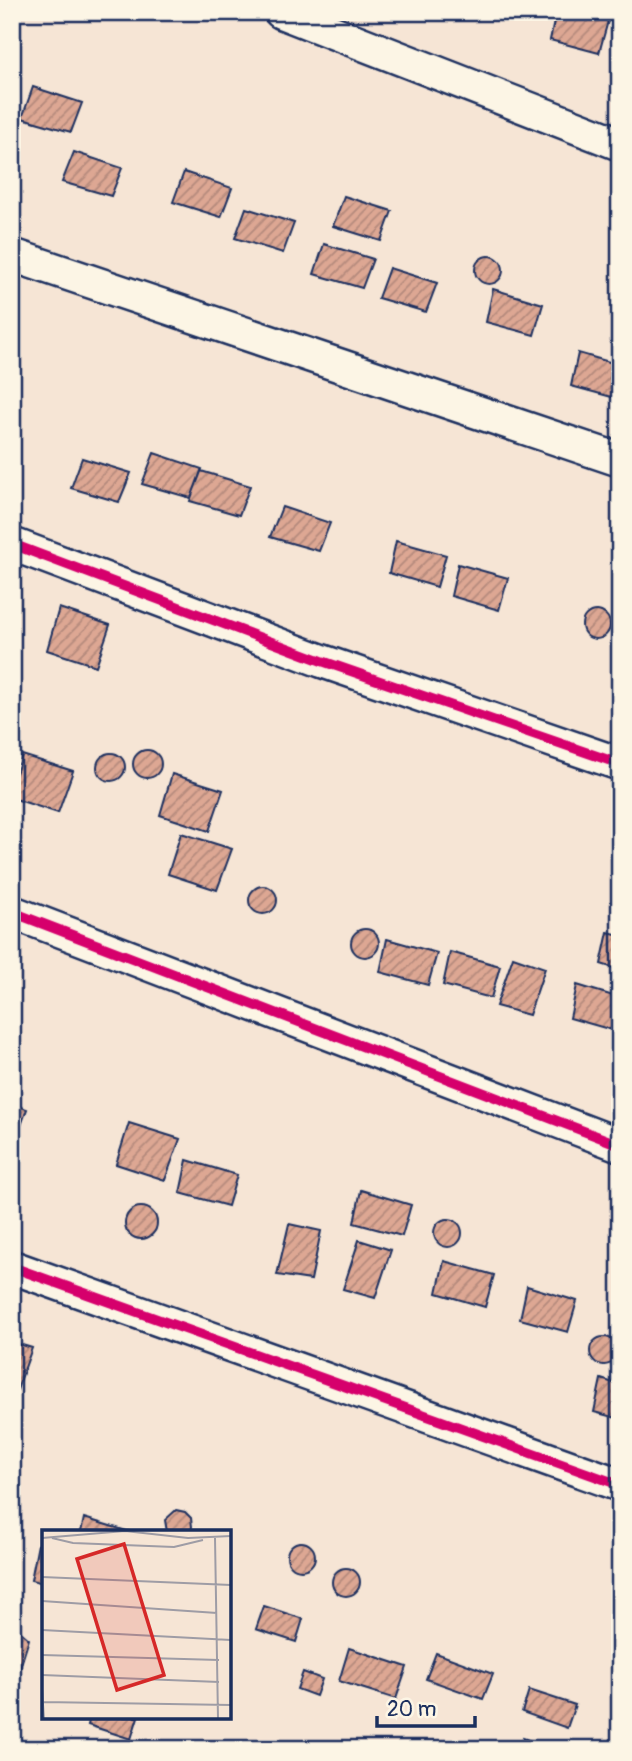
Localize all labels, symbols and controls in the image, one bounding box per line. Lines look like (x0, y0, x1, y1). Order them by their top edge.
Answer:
inset map (42, 1530, 231, 1719)
scale bar (377, 1684, 475, 1728)
text: 20 m (387, 1696, 436, 1723)

